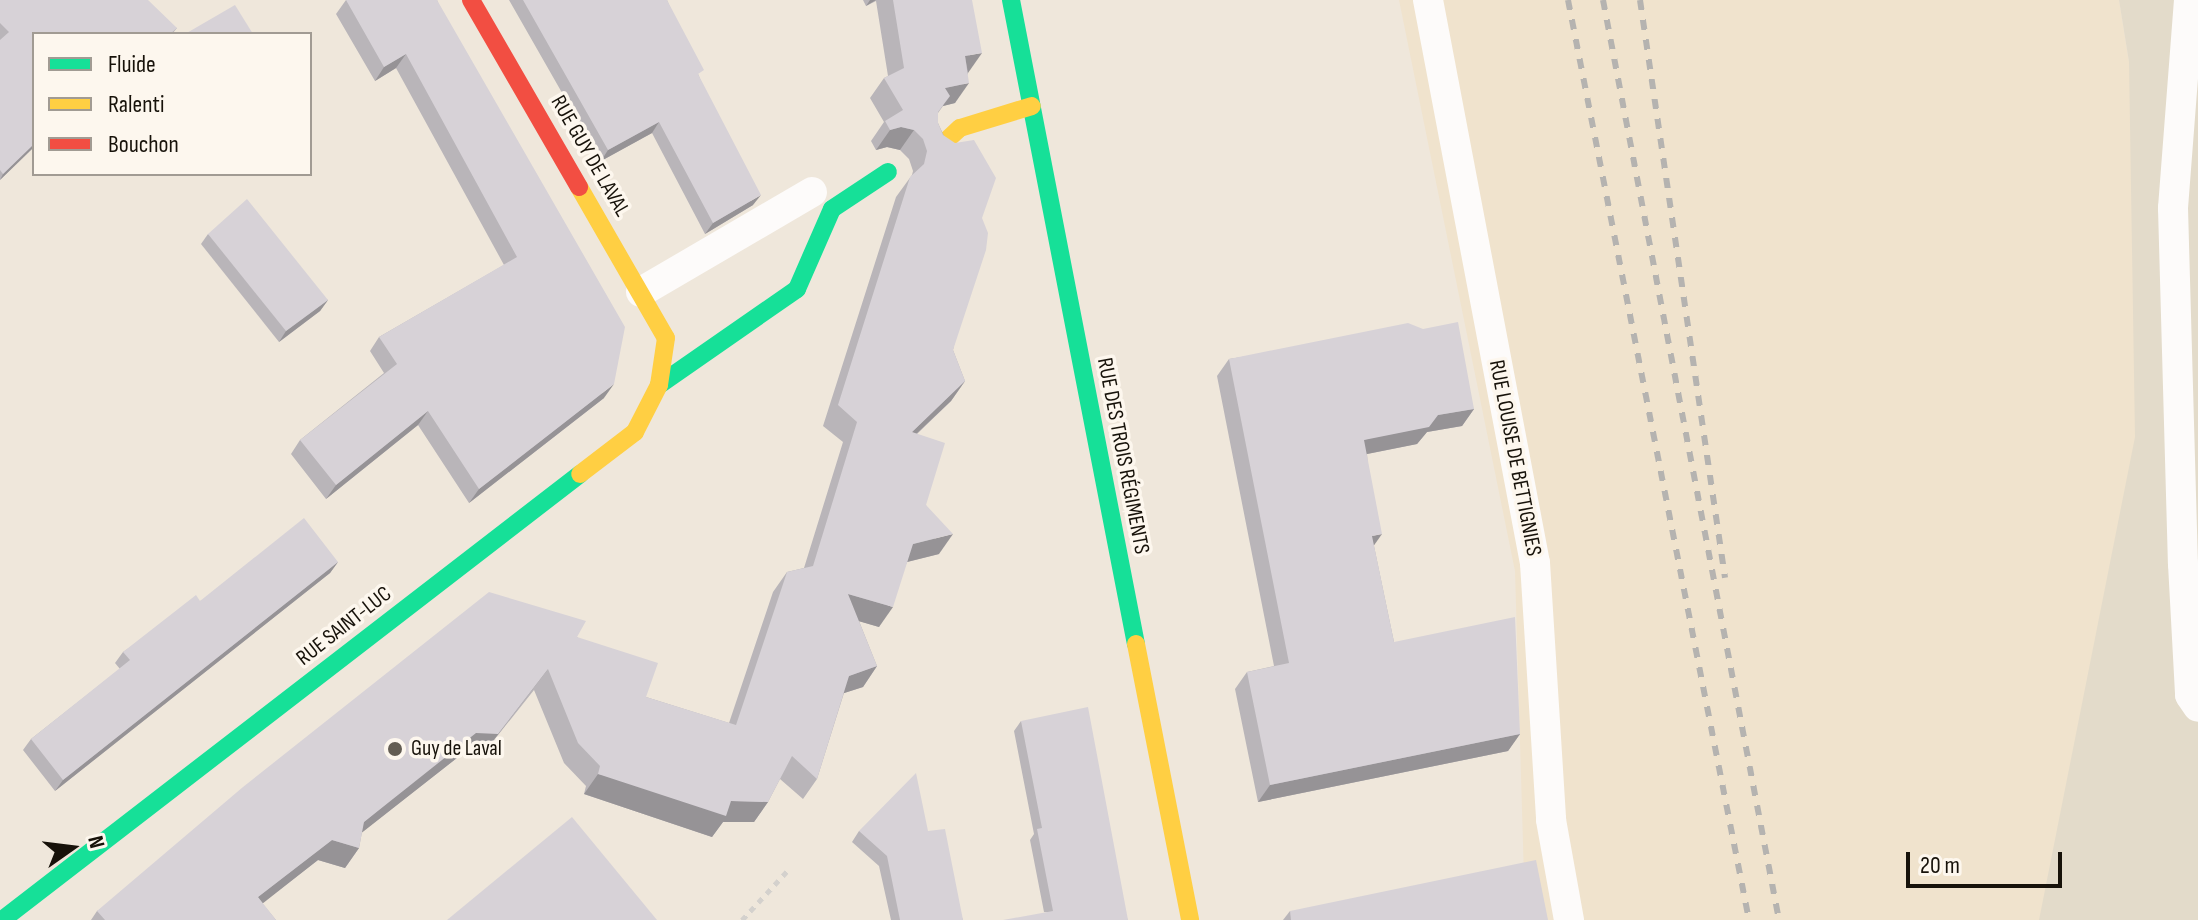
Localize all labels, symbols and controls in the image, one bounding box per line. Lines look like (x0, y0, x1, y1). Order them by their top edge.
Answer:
legend (32, 32, 312, 176)
text: Fluide (108, 50, 156, 79)
text: Ralenti (108, 90, 164, 119)
street label: RUE GUY DE LAVAL (545, 91, 635, 221)
text: Bouchon (108, 130, 179, 159)
street label: RUE DES TROIS RÉGIMENTS (1091, 356, 1155, 556)
street label: RUE LOUISE DE BETTIGNIES (1483, 358, 1547, 558)
street label: RUE SAINT-LUC (291, 581, 397, 671)
place label: Guy de Laval (411, 736, 502, 762)
marker: Guy de Laval (386, 740, 404, 758)
north arrow (32, 808, 112, 888)
text: N (81, 833, 110, 851)
scale bar (1910, 836, 2066, 886)
text: 20 m (1920, 851, 1960, 880)

